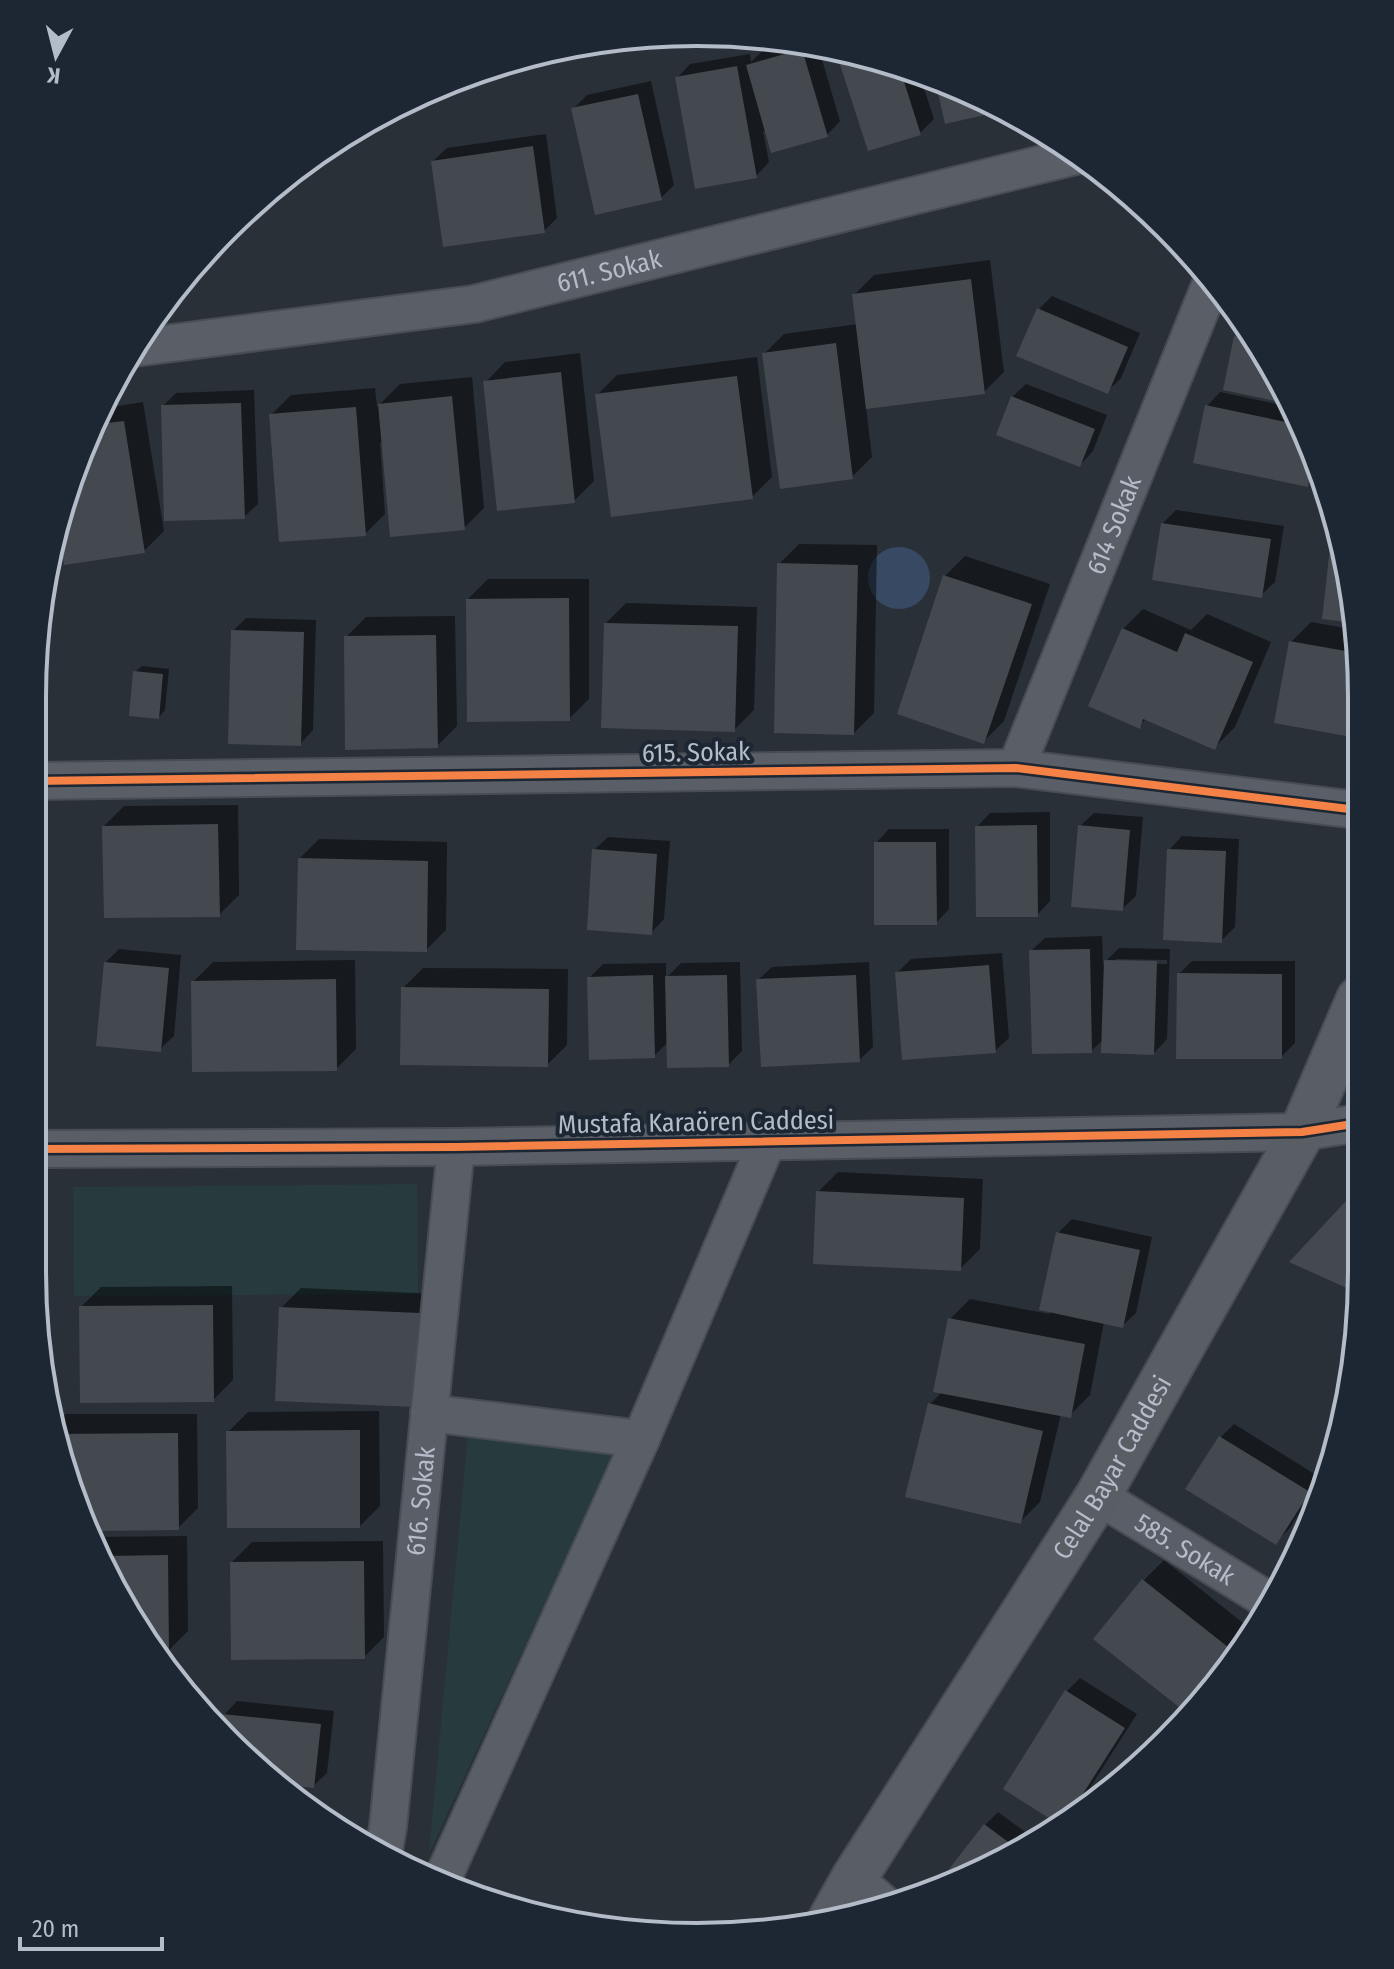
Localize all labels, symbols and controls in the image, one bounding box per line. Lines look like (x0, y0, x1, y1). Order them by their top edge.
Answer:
north arrow (16, 16, 96, 96)
text: K (44, 61, 62, 90)
street label: 611. Sokak (554, 243, 666, 299)
street label: 614 Sokak (1081, 470, 1148, 579)
street label: 615. Sokak (641, 736, 751, 769)
street label: Mustafa Karaören Caddesi (557, 1105, 835, 1140)
street label: Celal Bayar Caddesi (1047, 1370, 1178, 1565)
street label: 616. Sokak (400, 1444, 442, 1557)
street label: 585. Sokak (1129, 1507, 1241, 1593)
scale bar (20, 1901, 162, 1951)
text: 20 m (32, 1915, 79, 1943)

